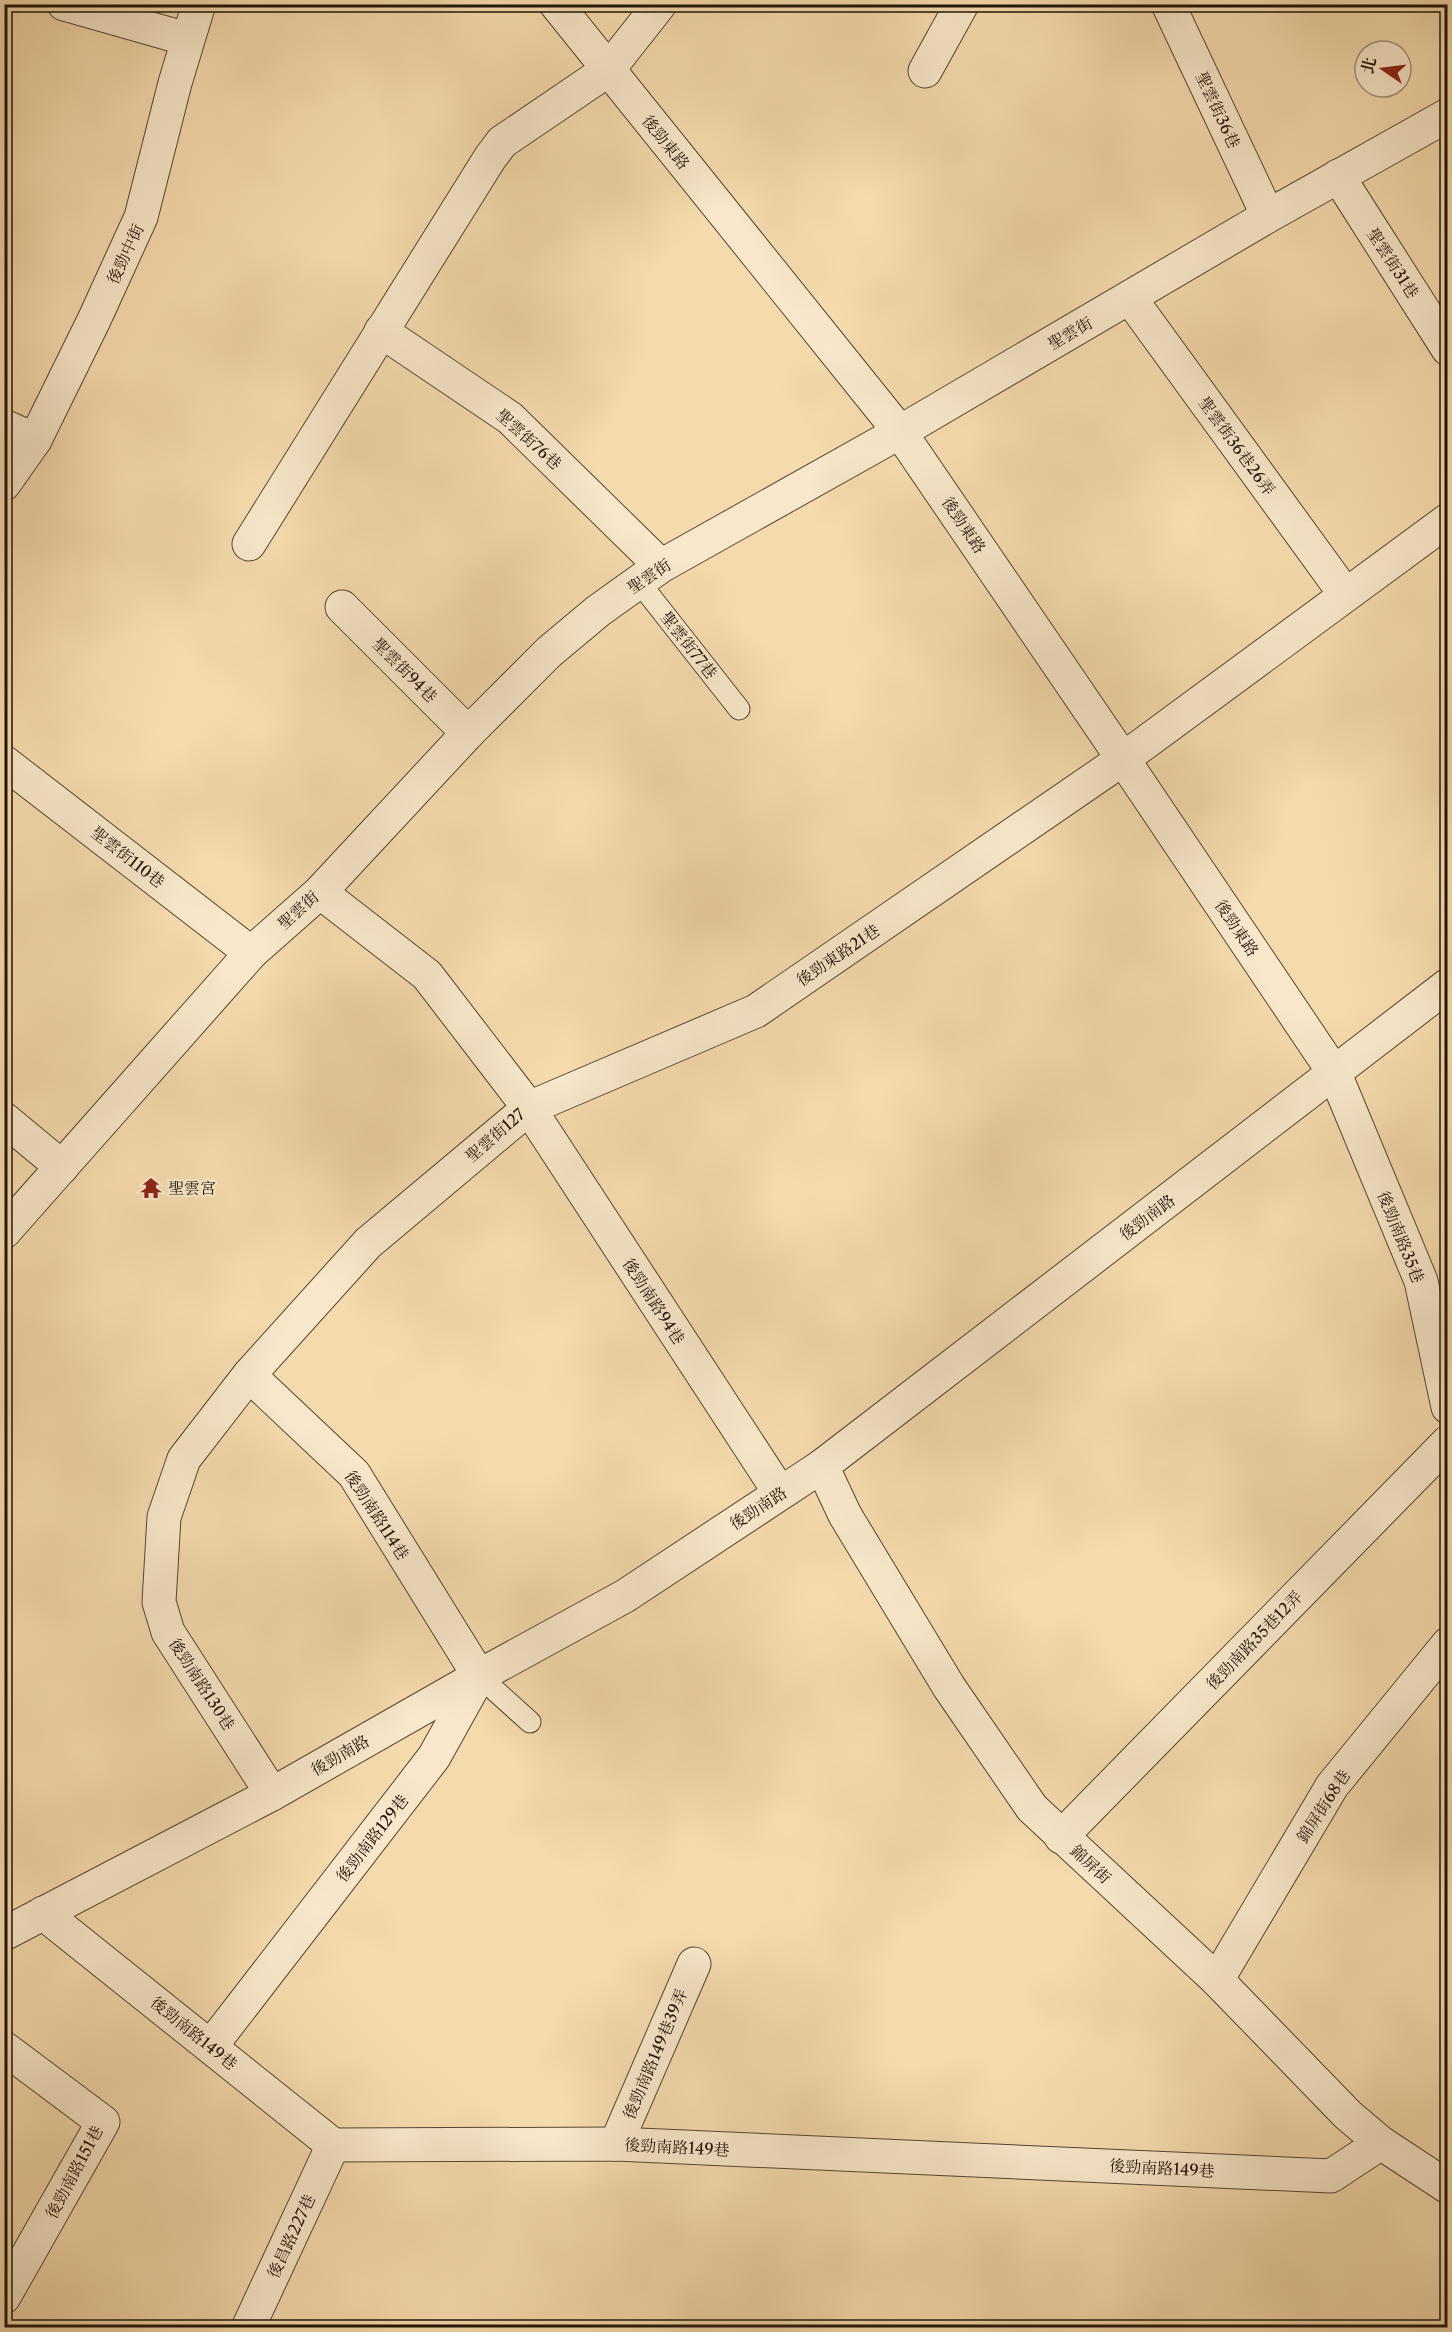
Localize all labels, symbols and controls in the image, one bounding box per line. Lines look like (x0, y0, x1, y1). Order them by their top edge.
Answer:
north arrow (1353, 39, 1413, 99)
text: 北 (1357, 55, 1380, 76)
street label: 聖雲街36巷 (1192, 69, 1244, 151)
street label: 後勁東路 (638, 111, 694, 173)
street label: 後勁中街 (102, 221, 148, 287)
street label: 聖雲街31巷 (1363, 224, 1423, 302)
street label: 聖雲街 (1044, 312, 1096, 354)
street label: 聖雲街36巷26弄 (1195, 393, 1279, 499)
street label: 聖雲街76巷 (492, 404, 566, 474)
street label: 後勁東路 (938, 493, 990, 557)
street label: 聖雲街 (624, 554, 674, 598)
street label: 聖雲街77巷 (657, 607, 721, 683)
street label: 聖雲街94巷 (369, 634, 441, 706)
street label: 聖雲街110巷 (87, 822, 169, 892)
street label: 聖雲街 (273, 887, 323, 933)
street label: 後勁東路 (1211, 896, 1263, 960)
street label: 後勁東路21巷 (793, 920, 883, 990)
street label: 聖雲街127 (461, 1104, 529, 1166)
temple icon: 聖雲宮 (139, 1176, 163, 1200)
place label: 聖雲宮 (168, 1178, 216, 1198)
street label: 後勁南路35巷 (1373, 1188, 1429, 1286)
street label: 後勁南路 (1115, 1190, 1179, 1244)
street label: 後勁南路94巷 (619, 1254, 689, 1348)
street label: 後勁南路114巷 (341, 1466, 413, 1564)
street label: 後勁南路 (726, 1482, 790, 1534)
street label: 後勁南路35巷12弄 (1202, 1586, 1306, 1694)
street label: 後勁南路130巷 (165, 1634, 239, 1734)
street label: 後勁南路 (307, 1730, 373, 1780)
street label: 錦屏街68巷 (1292, 1766, 1354, 1847)
street label: 後勁南路129巷 (332, 1790, 412, 1886)
street label: 錦屏街 (1066, 1840, 1115, 1888)
street label: 後勁南路149巷39弄 (619, 1986, 691, 2122)
street label: 後勁南路149巷 (147, 1992, 241, 2074)
street label: 後勁南路151巷 (41, 2122, 107, 2222)
street label: 後勁南路149巷 (624, 2134, 730, 2160)
street label: 後勁南路149巷 (1109, 2155, 1215, 2181)
street label: 後昌路227巷 (263, 2191, 319, 2281)

